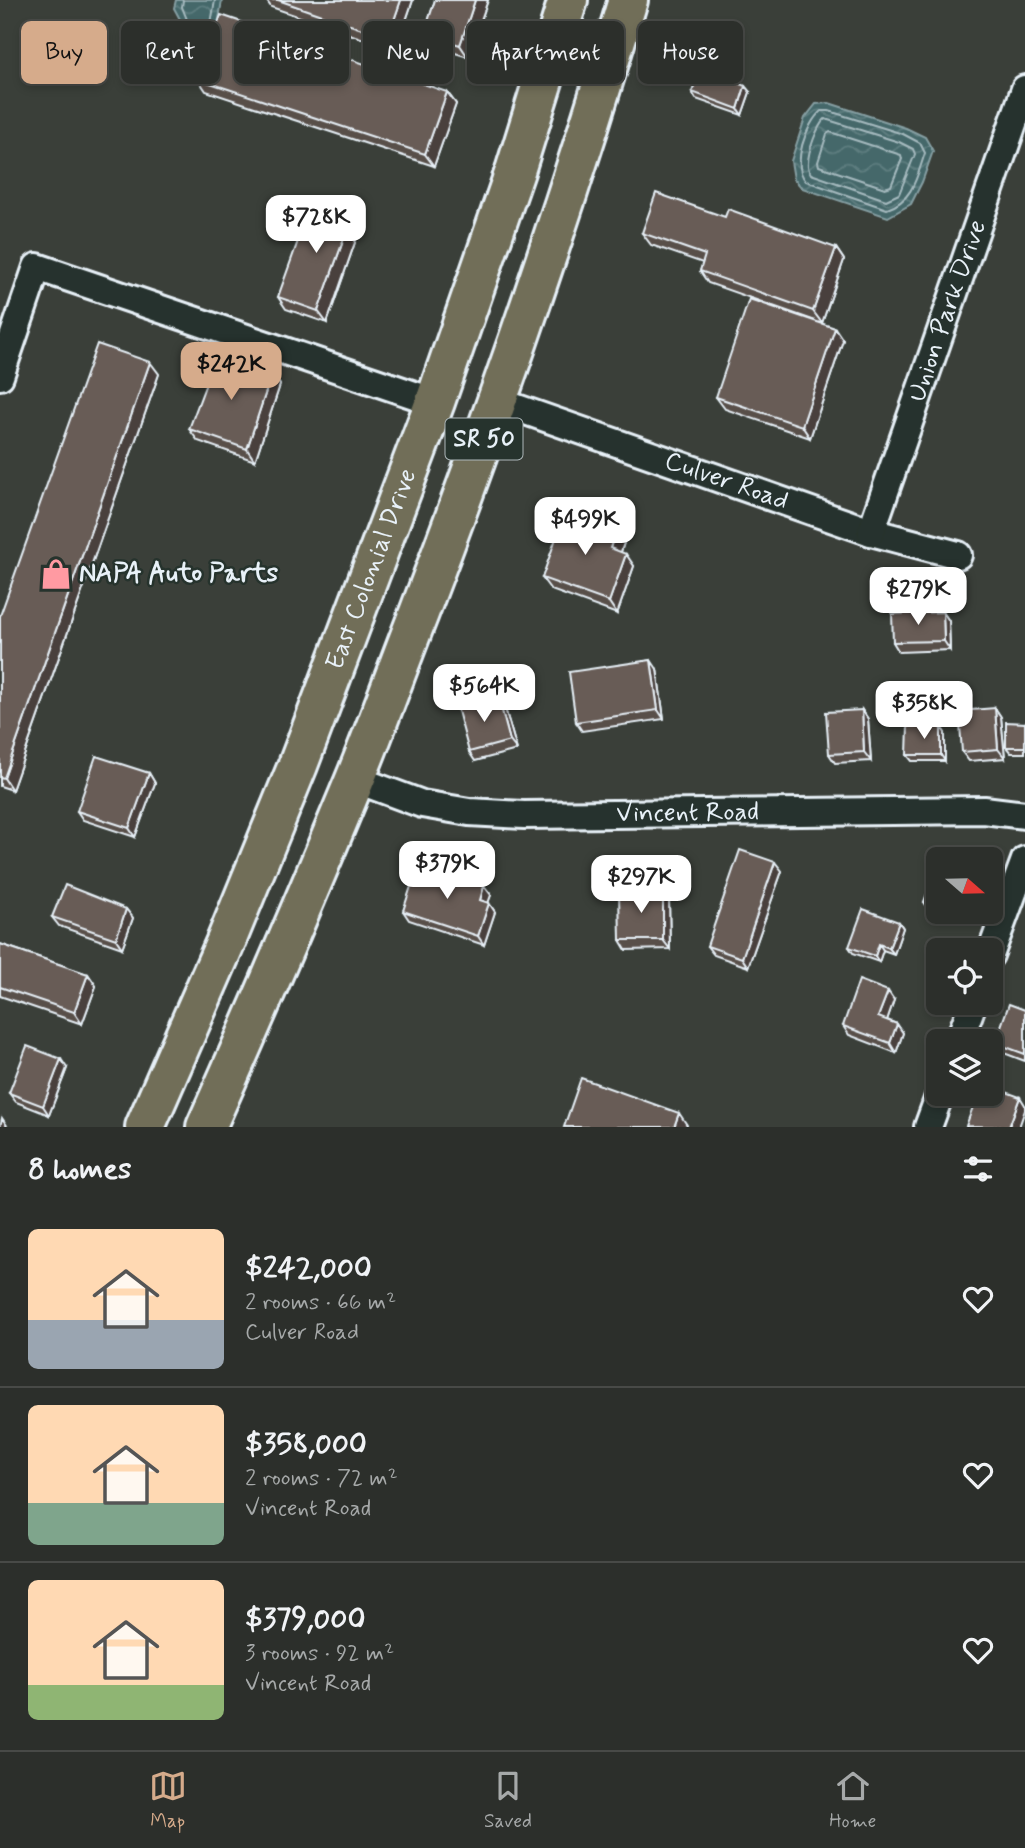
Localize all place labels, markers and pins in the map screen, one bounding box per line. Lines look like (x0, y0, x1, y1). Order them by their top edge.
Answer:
pin: $728K (267, 196, 365, 255)
pin: $242K (182, 342, 280, 402)
pin: $499K (536, 498, 634, 557)
shop icon: NAPA Auto Parts (39, 557, 73, 591)
place label: NAPA Auto Parts (79, 557, 279, 591)
pin: $279K (869, 568, 967, 627)
pin: $564K (435, 664, 533, 724)
pin: $358K (875, 682, 973, 741)
pin: $379K (398, 842, 496, 901)
pin: $297K (592, 856, 690, 915)

